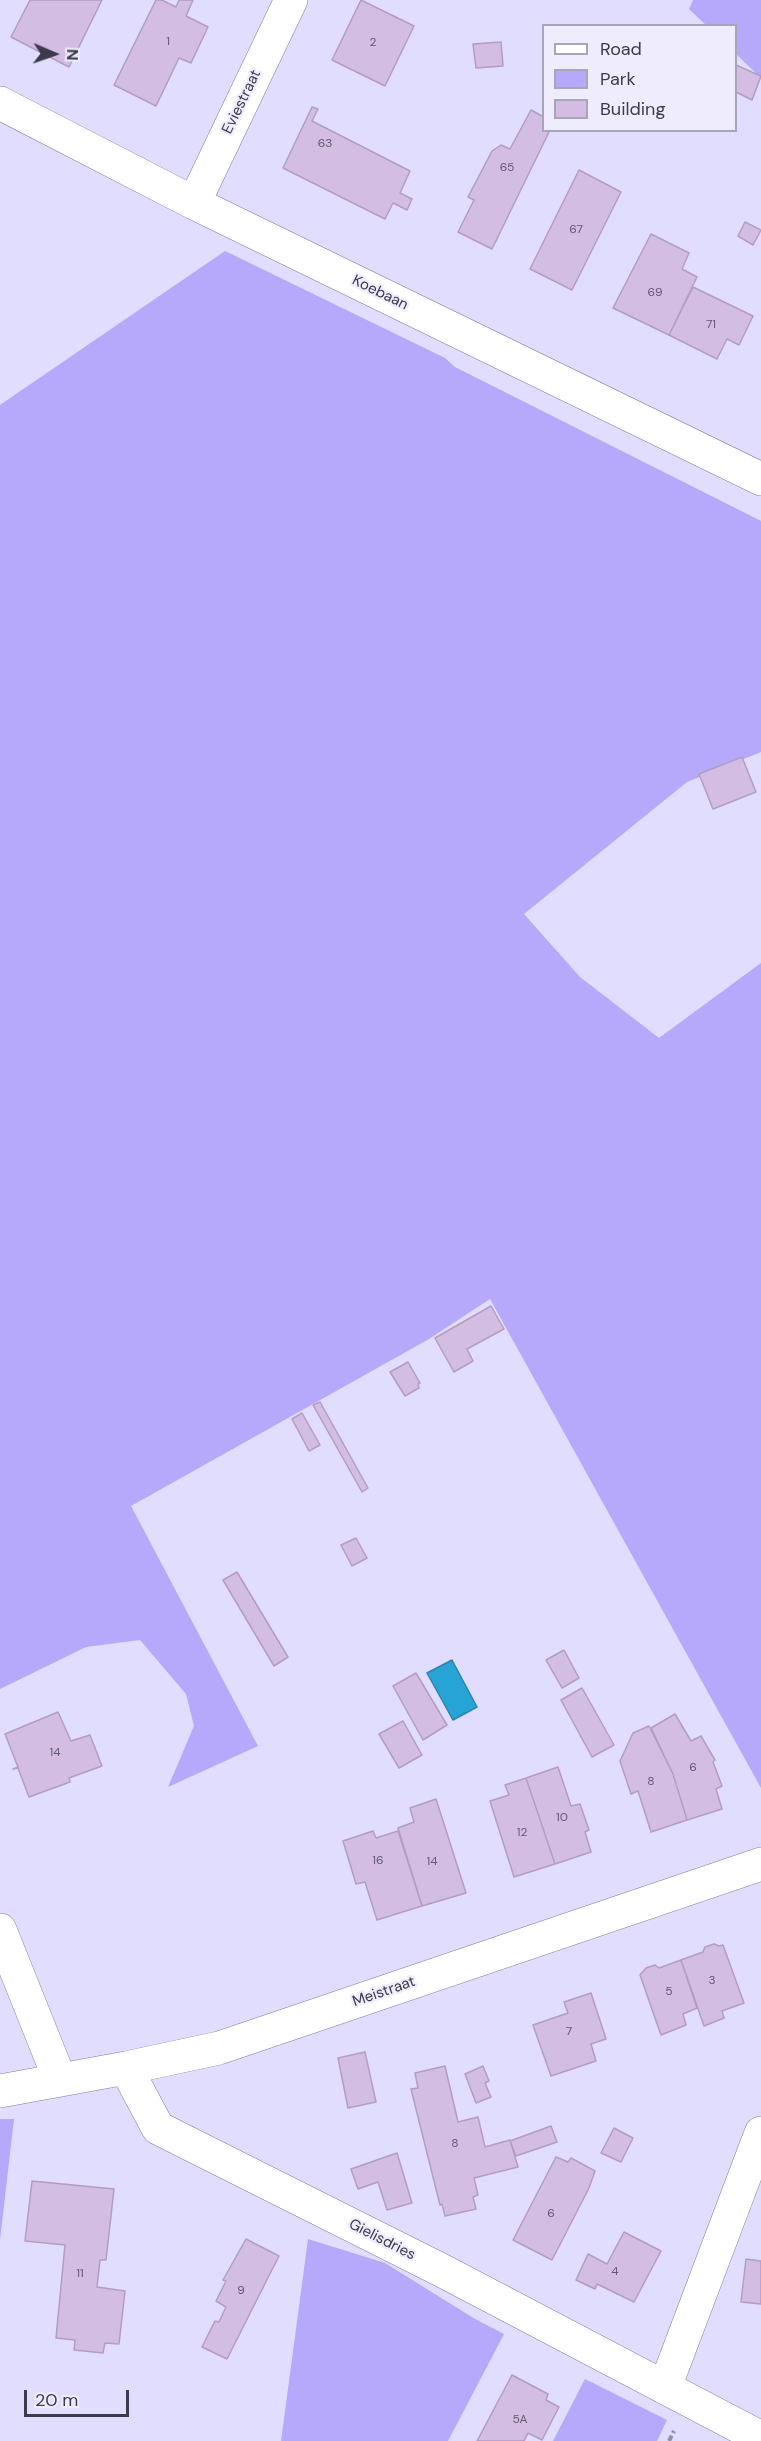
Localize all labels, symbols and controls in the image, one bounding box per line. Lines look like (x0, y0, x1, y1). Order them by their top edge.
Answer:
north arrow (24, 24, 84, 84)
legend (542, 24, 737, 132)
house number: 1 (166, 35, 170, 49)
house number: 2 (370, 36, 376, 50)
text: Road (600, 37, 642, 61)
text: N (62, 48, 83, 61)
street label: Eviestraat (219, 67, 265, 137)
text: Park (600, 67, 636, 91)
text: Building (600, 97, 665, 121)
house number: 63 (318, 137, 332, 151)
house number: 65 (500, 161, 514, 175)
house number: 67 (569, 223, 583, 237)
street label: Koebaan (349, 272, 411, 314)
house number: 69 (648, 286, 662, 300)
house number: 71 (706, 318, 716, 332)
house number: 14 (49, 1746, 61, 1760)
house number: 6 (689, 1761, 697, 1775)
house number: 8 (647, 1775, 655, 1789)
house number: 10 (556, 1811, 568, 1825)
house number: 12 (517, 1826, 527, 1840)
house number: 16 (372, 1854, 384, 1868)
house number: 14 (426, 1855, 438, 1869)
street label: Meistraat (350, 1973, 418, 2011)
house number: 3 (708, 1974, 716, 1988)
house number: 5 (665, 1985, 673, 1999)
house number: 7 (566, 2025, 572, 2039)
house number: 8 (451, 2137, 459, 2151)
house number: 6 (547, 2207, 555, 2221)
street label: Gielisdries (346, 2216, 418, 2264)
house number: 4 (611, 2265, 619, 2279)
house number: 11 (76, 2267, 84, 2281)
house number: 9 (237, 2284, 245, 2298)
scale bar (27, 2378, 132, 2416)
text: 20 m (35, 2388, 78, 2412)
house number: 5A (513, 2413, 527, 2427)

